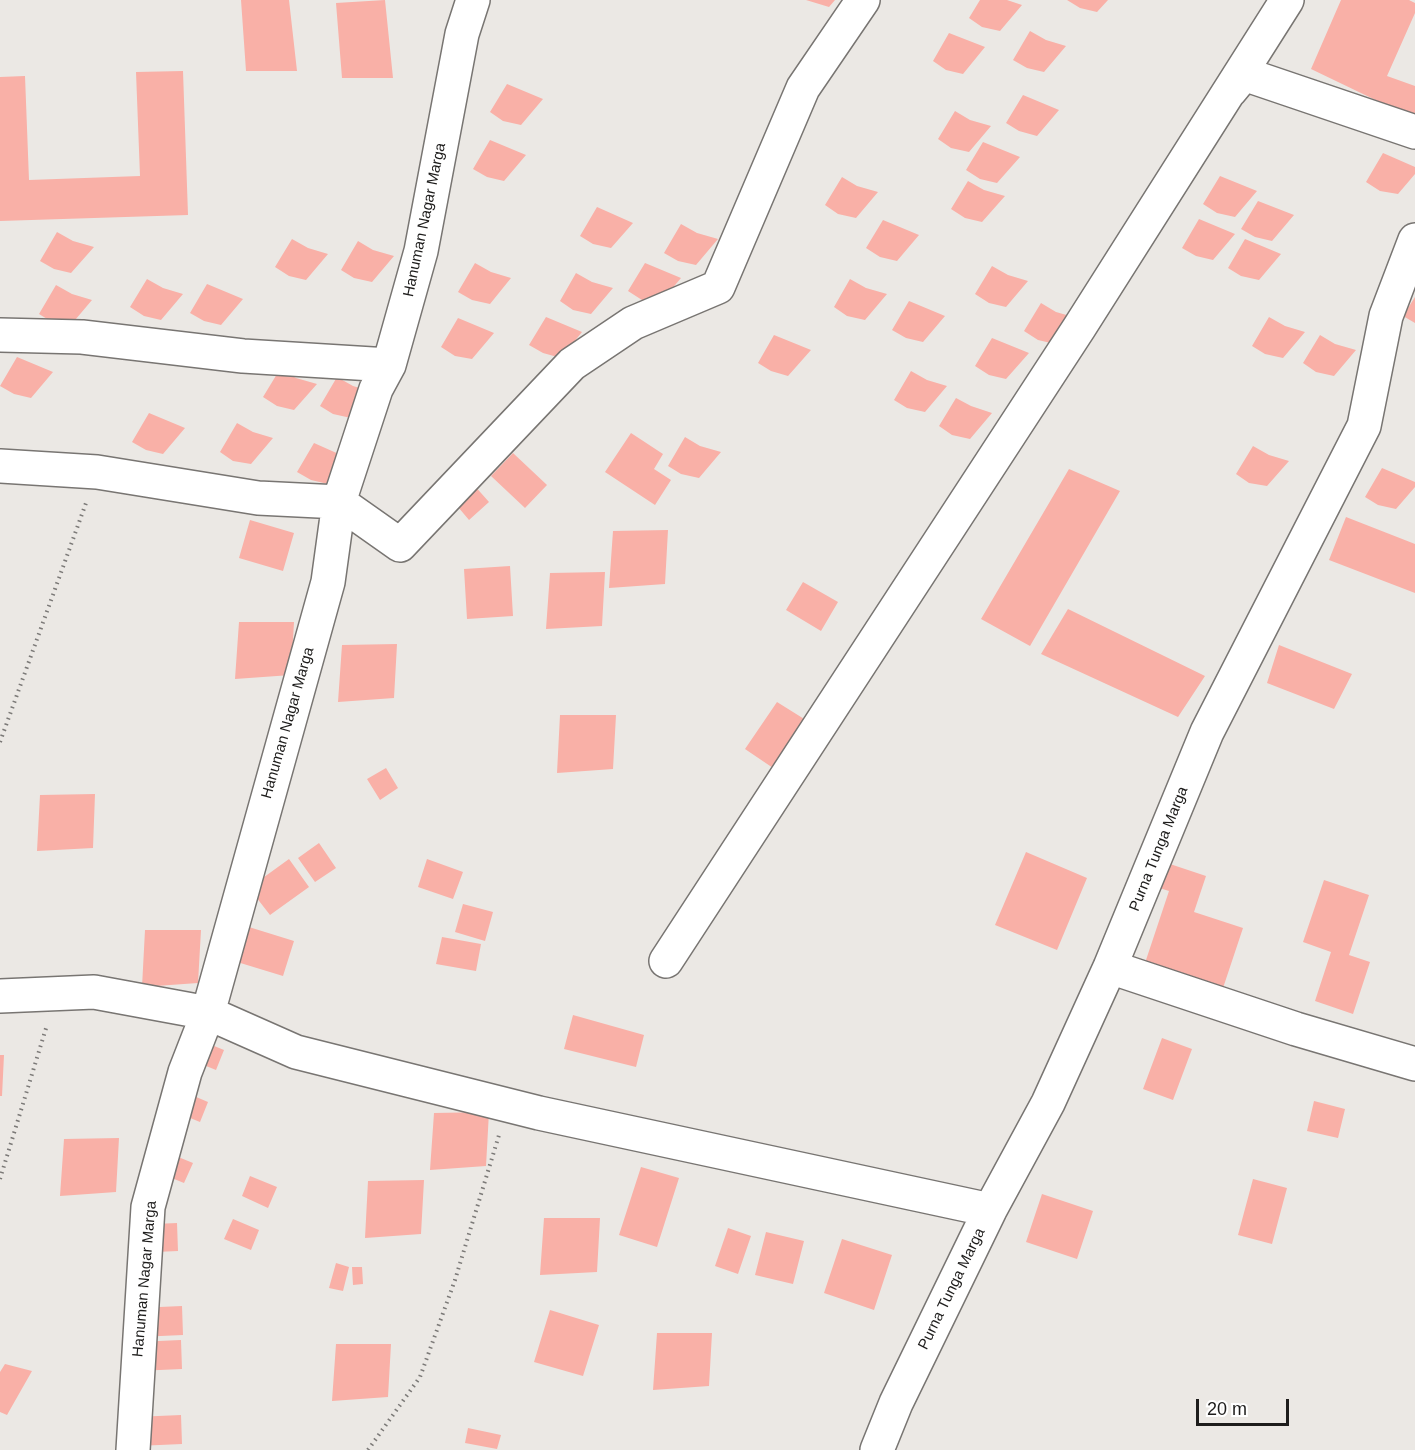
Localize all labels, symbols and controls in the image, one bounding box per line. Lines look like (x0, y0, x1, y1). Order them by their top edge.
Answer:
street label: Hanuman Nagar Marga (400, 141, 450, 299)
street label: Hanuman Nagar Marga (258, 645, 318, 801)
street label: Purna Tunga Marga (1126, 784, 1192, 914)
street label: Hanuman Nagar Marga (129, 1200, 161, 1358)
street label: Purna Tunga Marga (915, 1225, 989, 1353)
scale bar (1199, 1387, 1292, 1425)
text: 20 m (1207, 1399, 1247, 1419)

